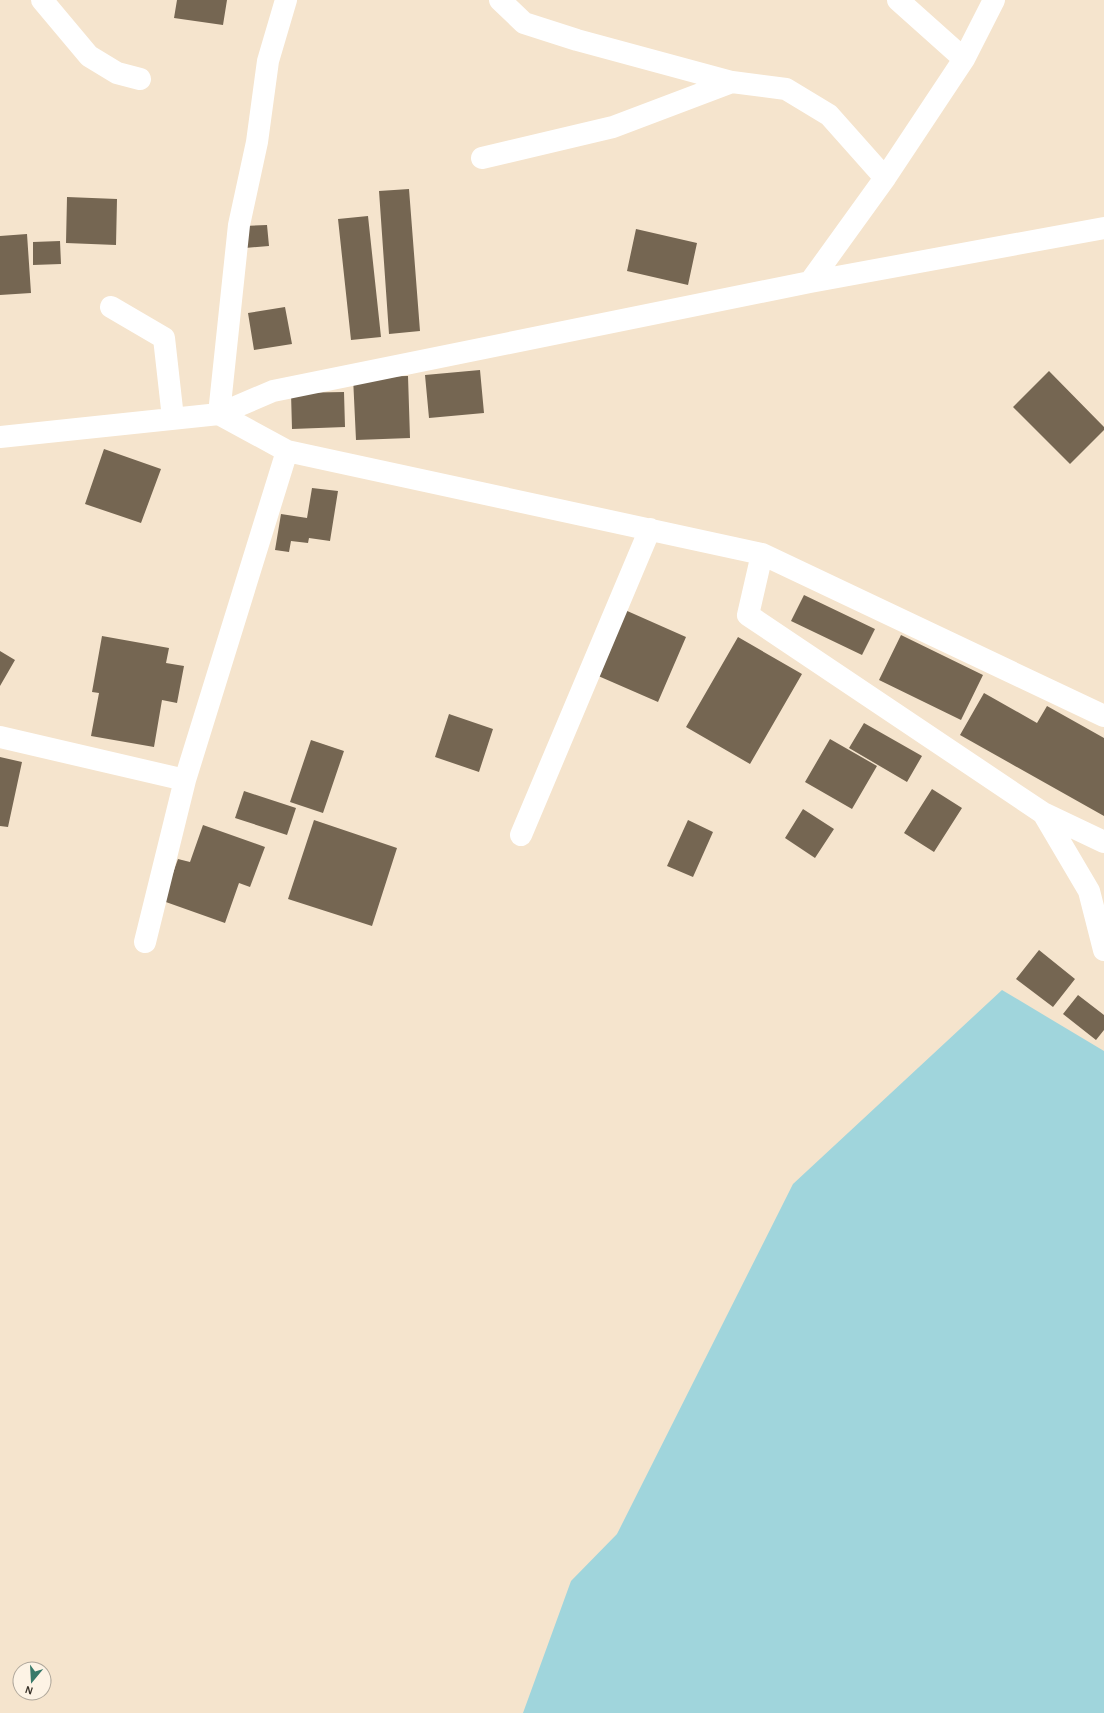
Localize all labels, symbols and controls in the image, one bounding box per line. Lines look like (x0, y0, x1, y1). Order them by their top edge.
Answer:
north arrow (12, 1661, 52, 1701)
text: N (24, 1684, 34, 1696)

